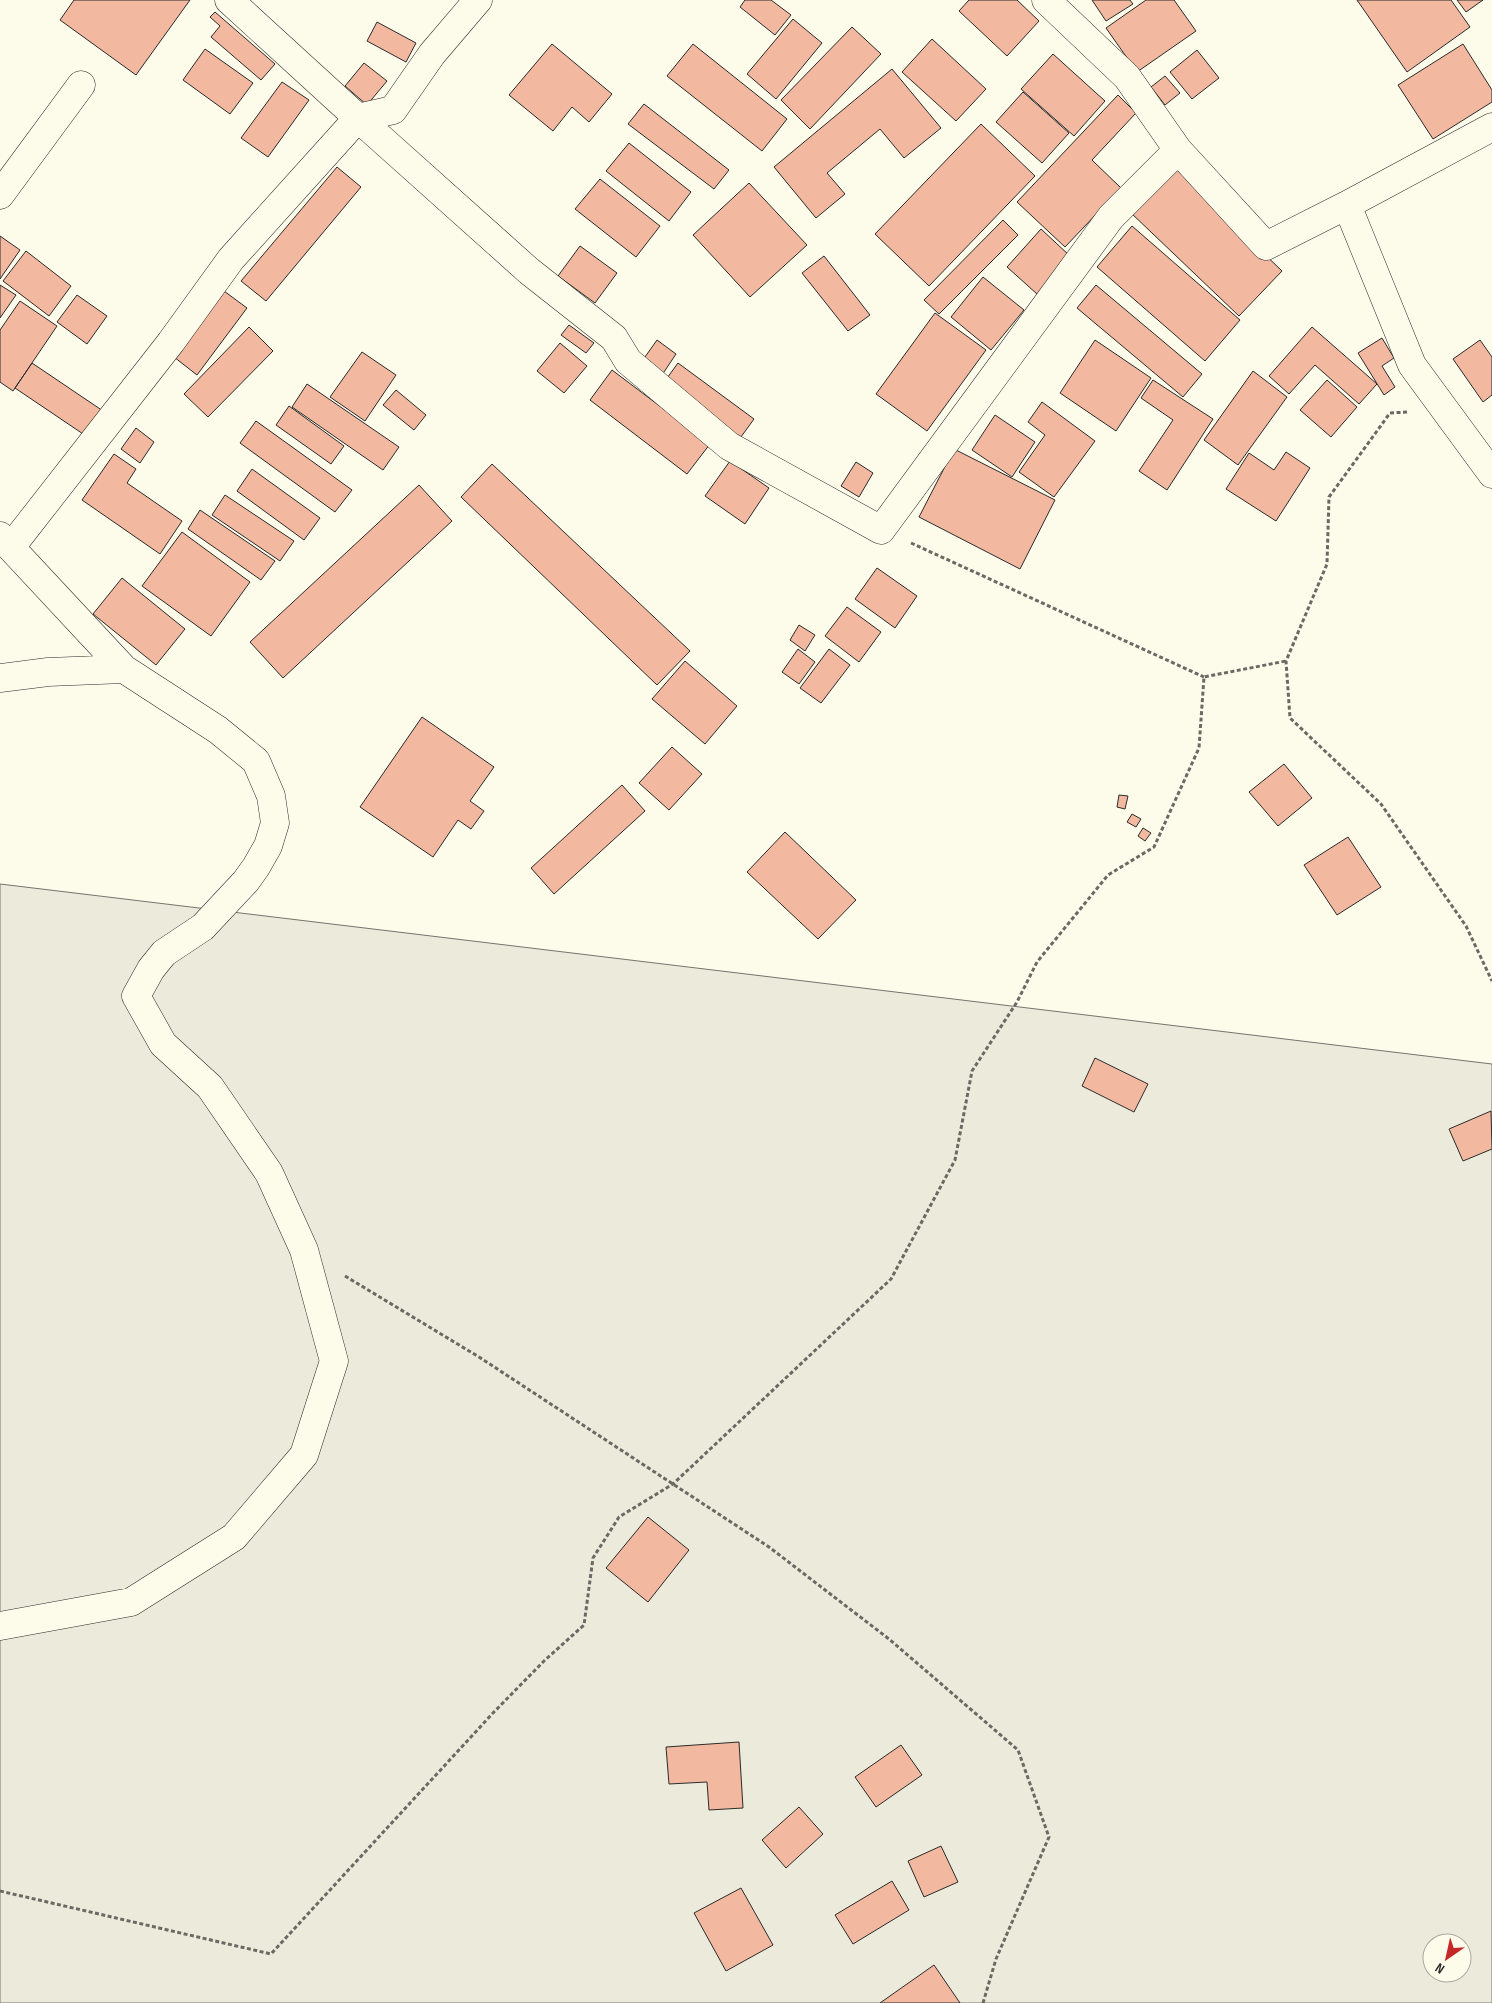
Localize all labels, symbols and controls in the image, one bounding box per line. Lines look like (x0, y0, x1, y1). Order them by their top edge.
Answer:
north arrow (1422, 1933, 1472, 1983)
text: N (1432, 1959, 1448, 1978)

